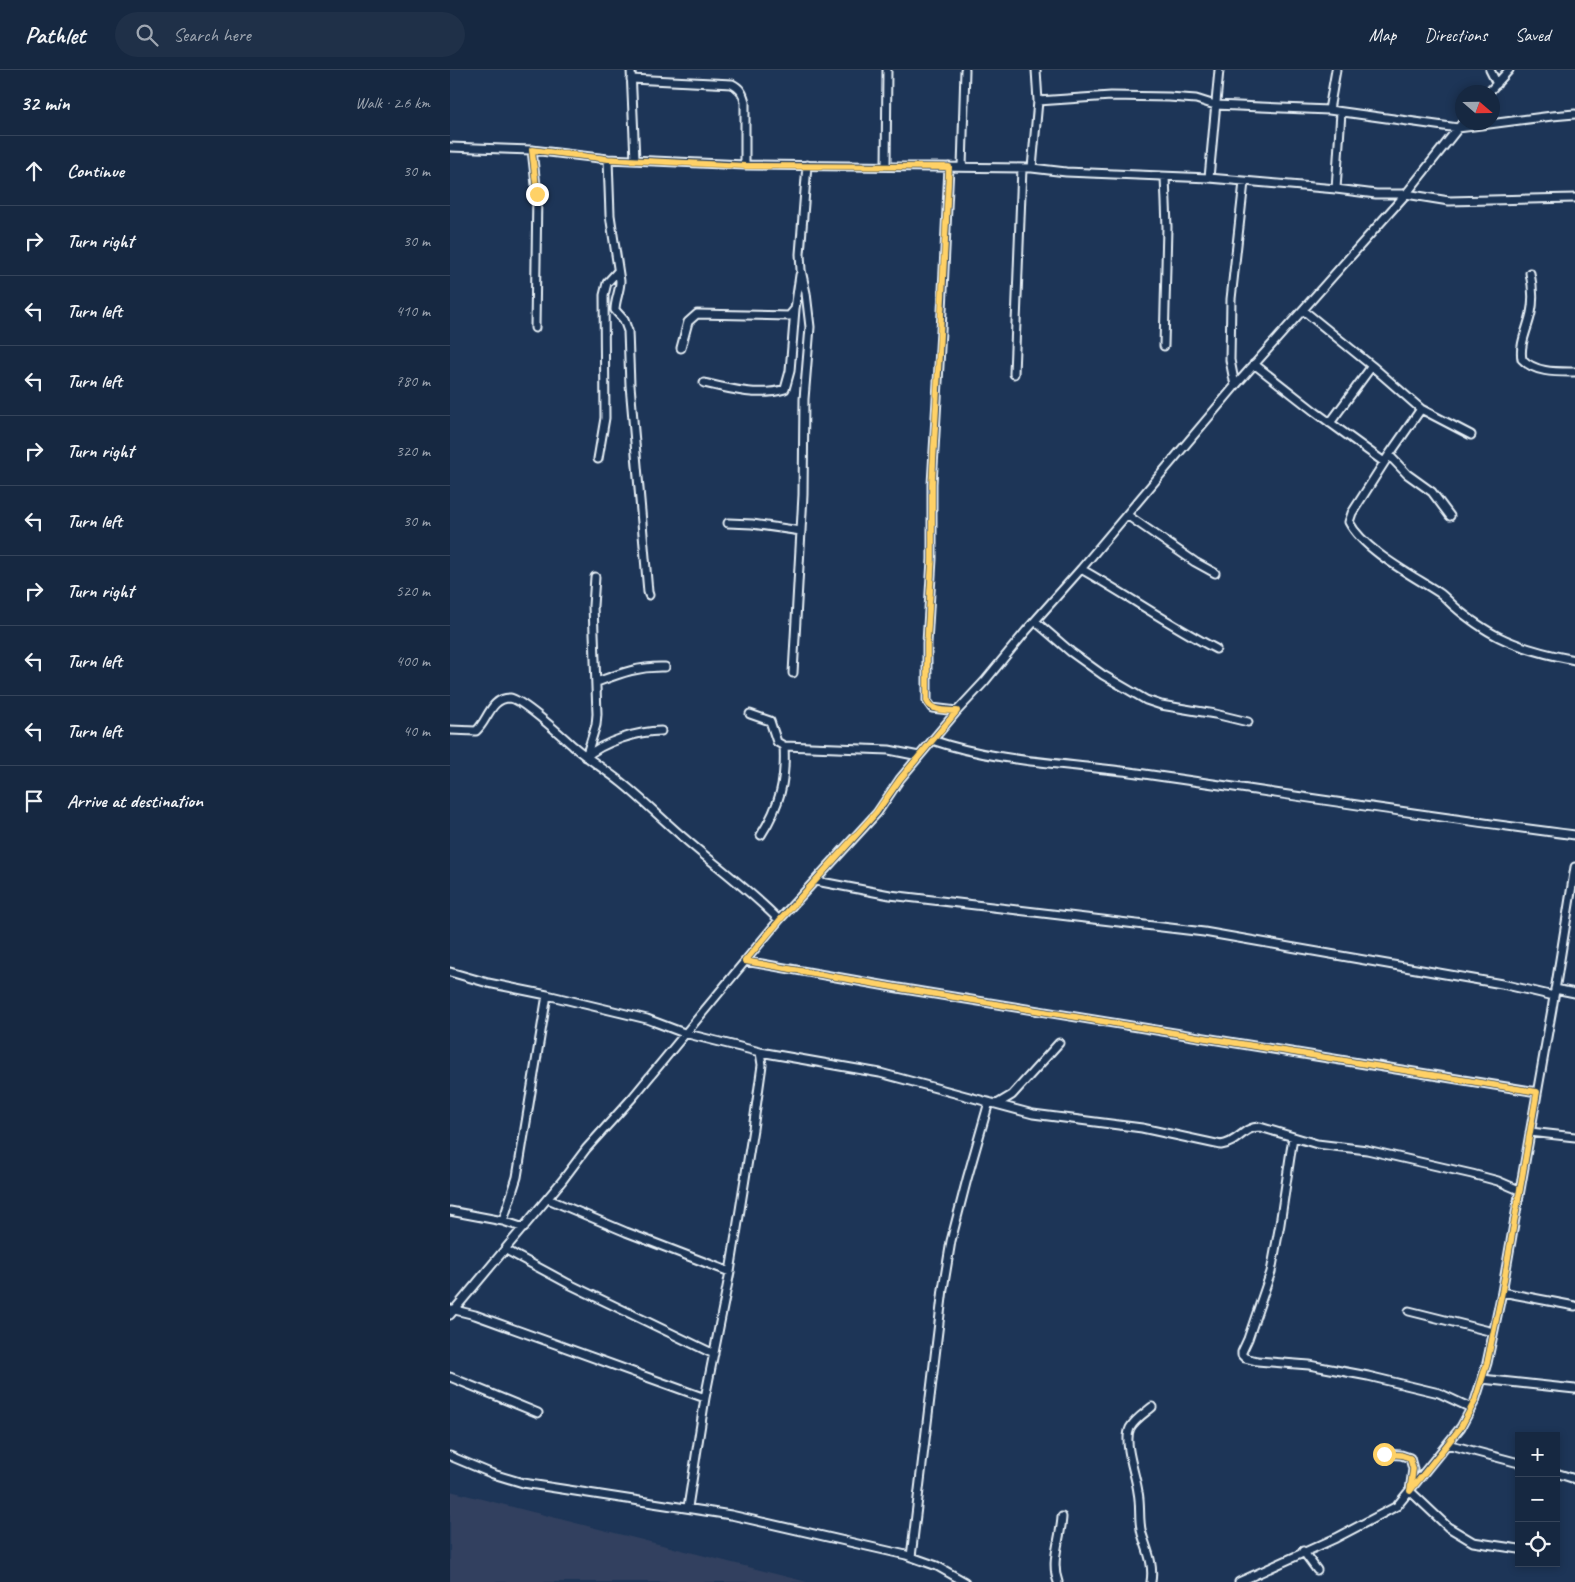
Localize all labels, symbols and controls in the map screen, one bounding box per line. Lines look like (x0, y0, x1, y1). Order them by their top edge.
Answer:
search box (115, 12, 465, 57)
text: Pathlet (25, 20, 85, 50)
icon: search (133, 21, 161, 49)
text: Search here (173, 23, 251, 47)
text: Map (1369, 24, 1396, 46)
text: Directions (1424, 24, 1487, 46)
text: Saved (1515, 24, 1550, 46)
north arrow (1455, 85, 1500, 130)
text: 32 min (20, 90, 70, 116)
text: Walk · 2.6 km (355, 93, 430, 113)
icon: ahead (20, 157, 48, 185)
text: Continue (67, 159, 124, 183)
text: 30 m (403, 161, 430, 181)
route end (526, 183, 549, 206)
icon: right (20, 227, 48, 255)
text: Turn right (67, 229, 134, 253)
text: 30 m (403, 231, 430, 251)
icon: left (20, 297, 48, 325)
text: Turn left (67, 299, 122, 323)
text: 410 m (396, 301, 430, 321)
icon: left (20, 367, 48, 395)
text: Turn left (67, 369, 122, 393)
text: 780 m (396, 371, 430, 391)
icon: right (20, 437, 48, 465)
text: Turn right (67, 439, 134, 463)
text: 320 m (396, 441, 430, 461)
icon: left (20, 507, 48, 535)
text: Turn left (67, 509, 122, 533)
text: 30 m (403, 511, 430, 531)
icon: right (20, 577, 48, 605)
text: Turn right (67, 579, 134, 603)
text: 520 m (396, 581, 430, 601)
icon: left (20, 647, 48, 675)
text: Turn left (67, 649, 122, 673)
text: 400 m (396, 651, 430, 671)
icon: left (20, 717, 48, 745)
text: Turn left (67, 719, 122, 743)
text: 40 m (403, 721, 430, 741)
icon: arrive (20, 787, 48, 815)
text: Arrive at destination (67, 789, 203, 813)
map controls (1515, 1432, 1560, 1567)
button: + (1515, 1432, 1560, 1477)
route start (1373, 1443, 1396, 1466)
button: − (1515, 1477, 1560, 1522)
button: locate (1515, 1522, 1560, 1567)

